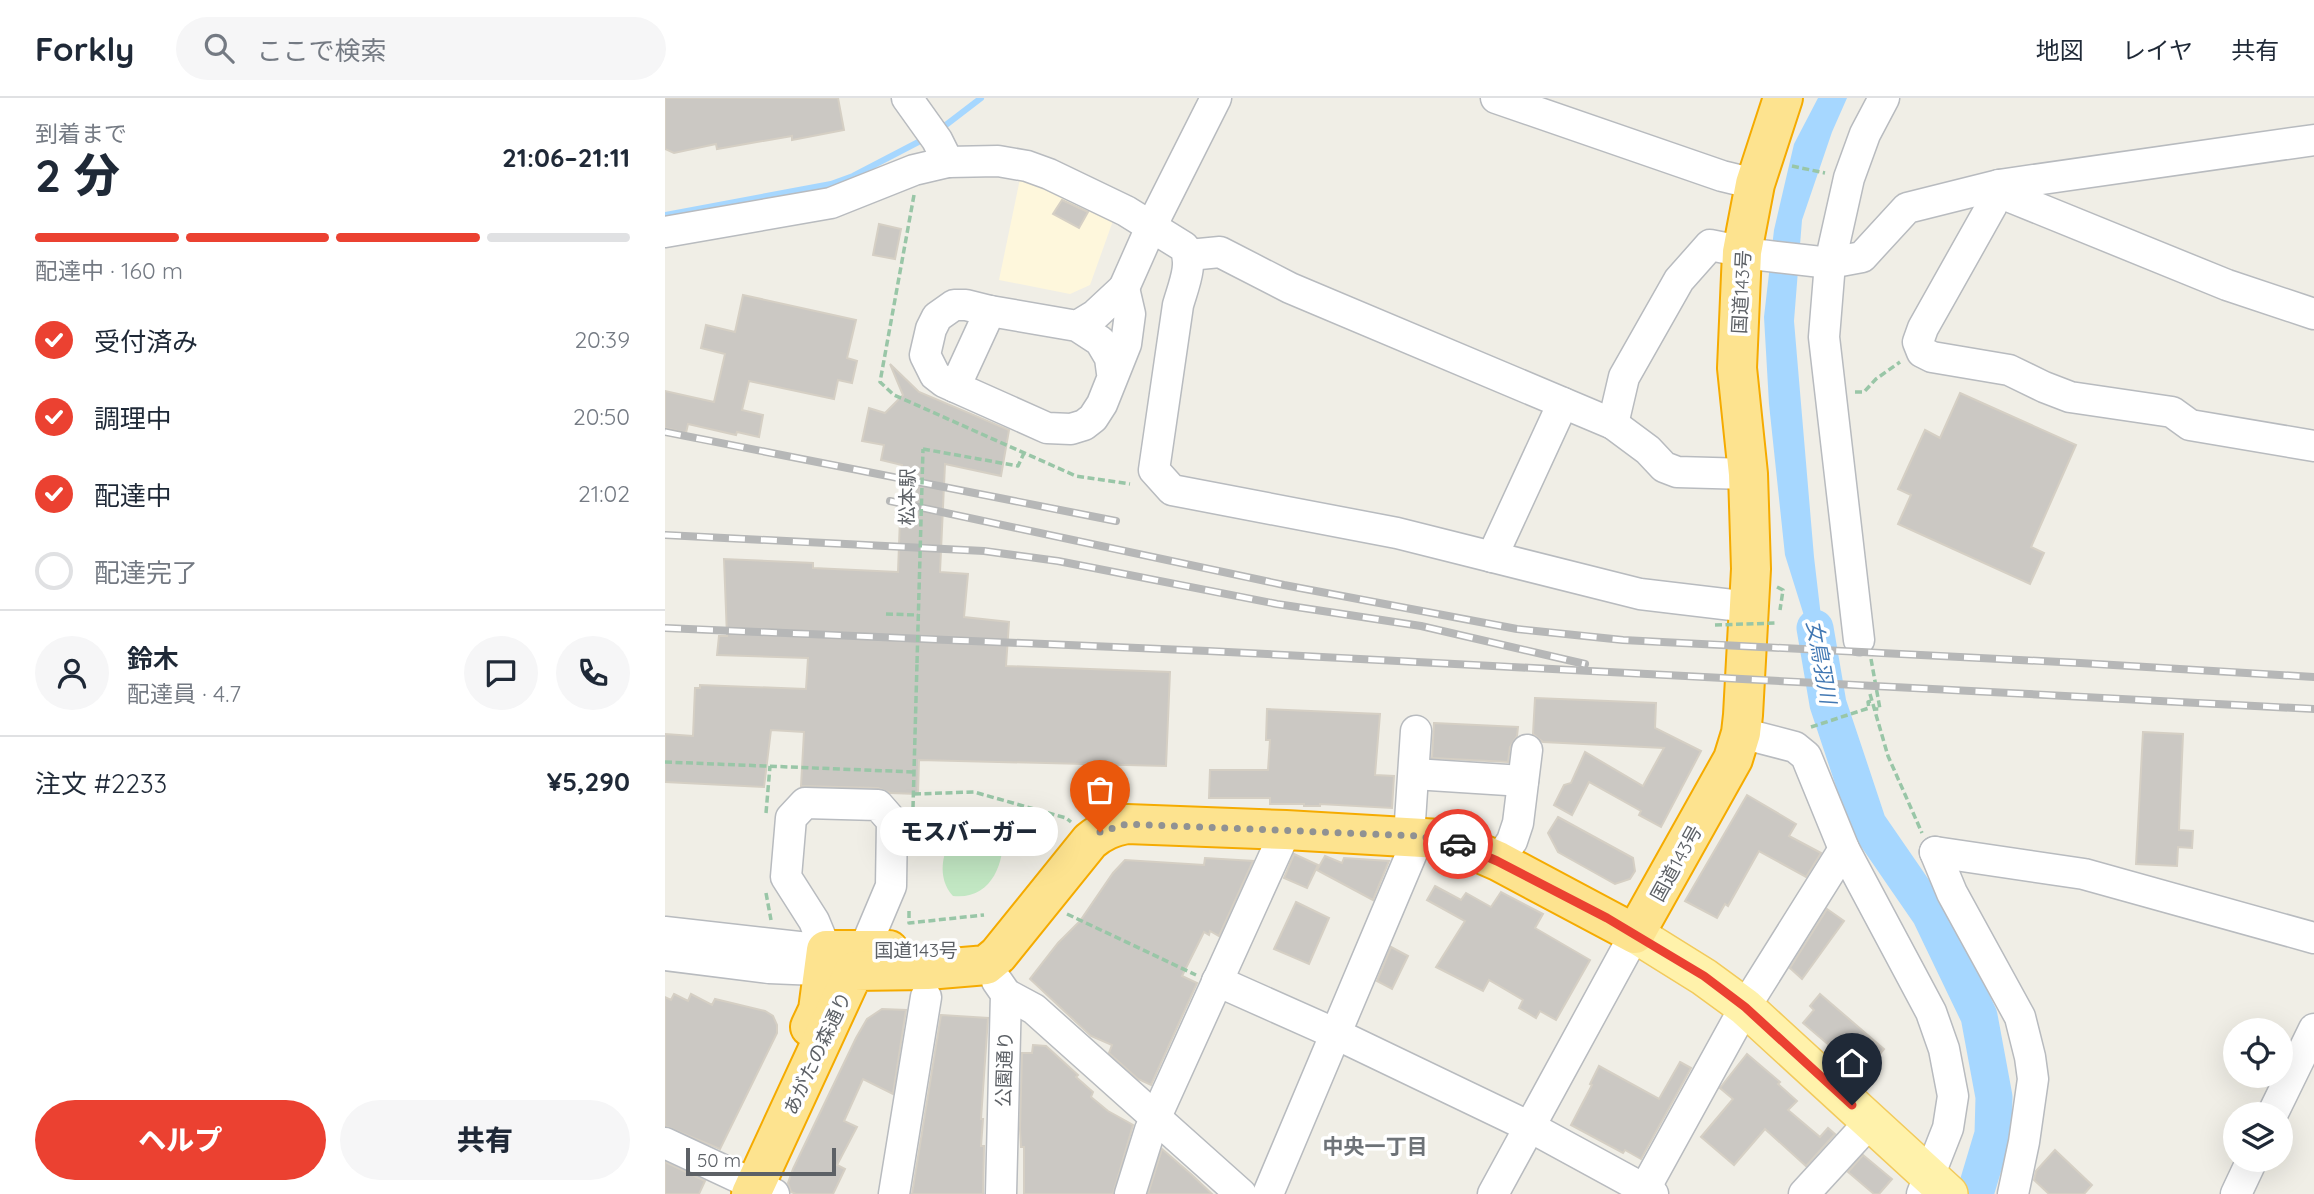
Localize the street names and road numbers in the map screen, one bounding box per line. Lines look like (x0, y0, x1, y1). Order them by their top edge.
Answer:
street label: 国道143号 (1727, 250, 1755, 334)
street label: 松本駅 (895, 468, 919, 526)
street label: 国道143号 (1645, 821, 1707, 905)
street label: 国道143号 (874, 938, 958, 962)
street label: あがたの森通り (778, 988, 856, 1118)
street label: 公園通り (991, 1031, 1017, 1107)

